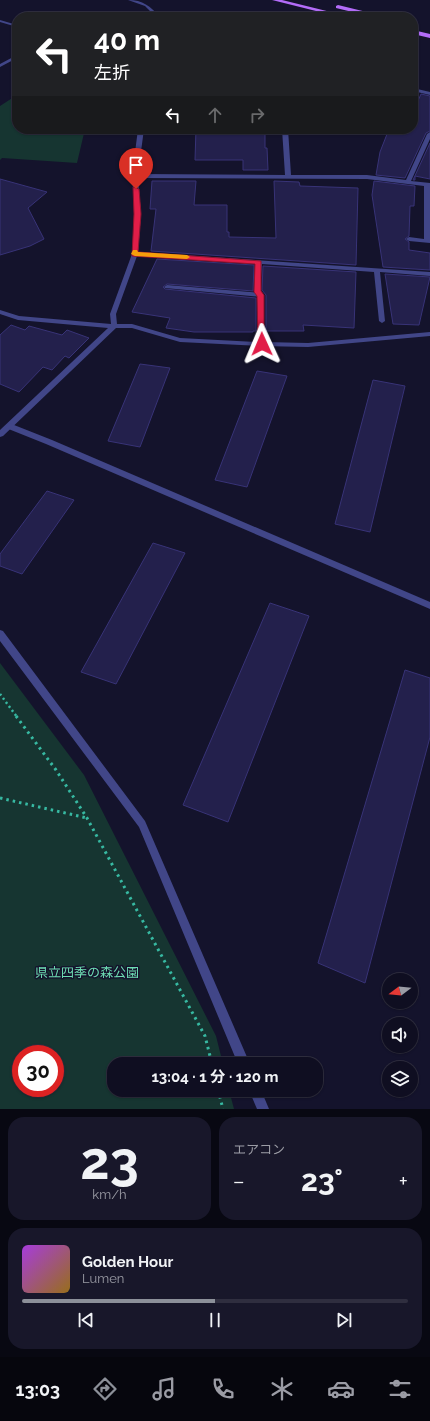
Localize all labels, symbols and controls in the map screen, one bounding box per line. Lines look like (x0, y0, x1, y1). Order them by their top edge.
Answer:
text: 40 m (94, 24, 160, 57)
icon: left (28, 28, 80, 80)
text: 左折 (94, 62, 130, 83)
icon: left (162, 104, 184, 126)
icon: ahead (204, 104, 226, 126)
icon: right (246, 104, 268, 126)
pin (119, 148, 153, 189)
icon: arrive (125, 154, 147, 176)
position arrow (241, 323, 283, 365)
park label: 県立四季の森公園 (35, 965, 139, 980)
north arrow (382, 973, 418, 1009)
map controls (382, 973, 418, 1097)
button: sound (382, 1017, 418, 1053)
speed limit sign: 30 (12, 1045, 64, 1097)
button: layers (382, 1061, 418, 1097)
text: 13:04 · 1 分 · 120 m (151, 1068, 279, 1086)
text: 23 (80, 1130, 139, 1191)
text: エアコン (233, 1142, 285, 1157)
text: 23° (301, 1163, 343, 1198)
text: − (233, 1168, 245, 1194)
text: + (399, 1168, 408, 1194)
text: km/h (92, 1187, 127, 1202)
text: Golden Hour (82, 1253, 173, 1271)
text: Lumen (82, 1271, 124, 1286)
icon: previous (75, 1309, 97, 1331)
icon: pause (204, 1309, 226, 1331)
icon: next (333, 1309, 355, 1331)
icon: directions (91, 1375, 119, 1403)
icon: music (150, 1375, 178, 1403)
icon: phone (209, 1375, 237, 1403)
icon: climate (268, 1375, 296, 1403)
icon: car (327, 1375, 355, 1403)
icon: filters (386, 1375, 414, 1403)
text: 13:03 (16, 1379, 60, 1400)

